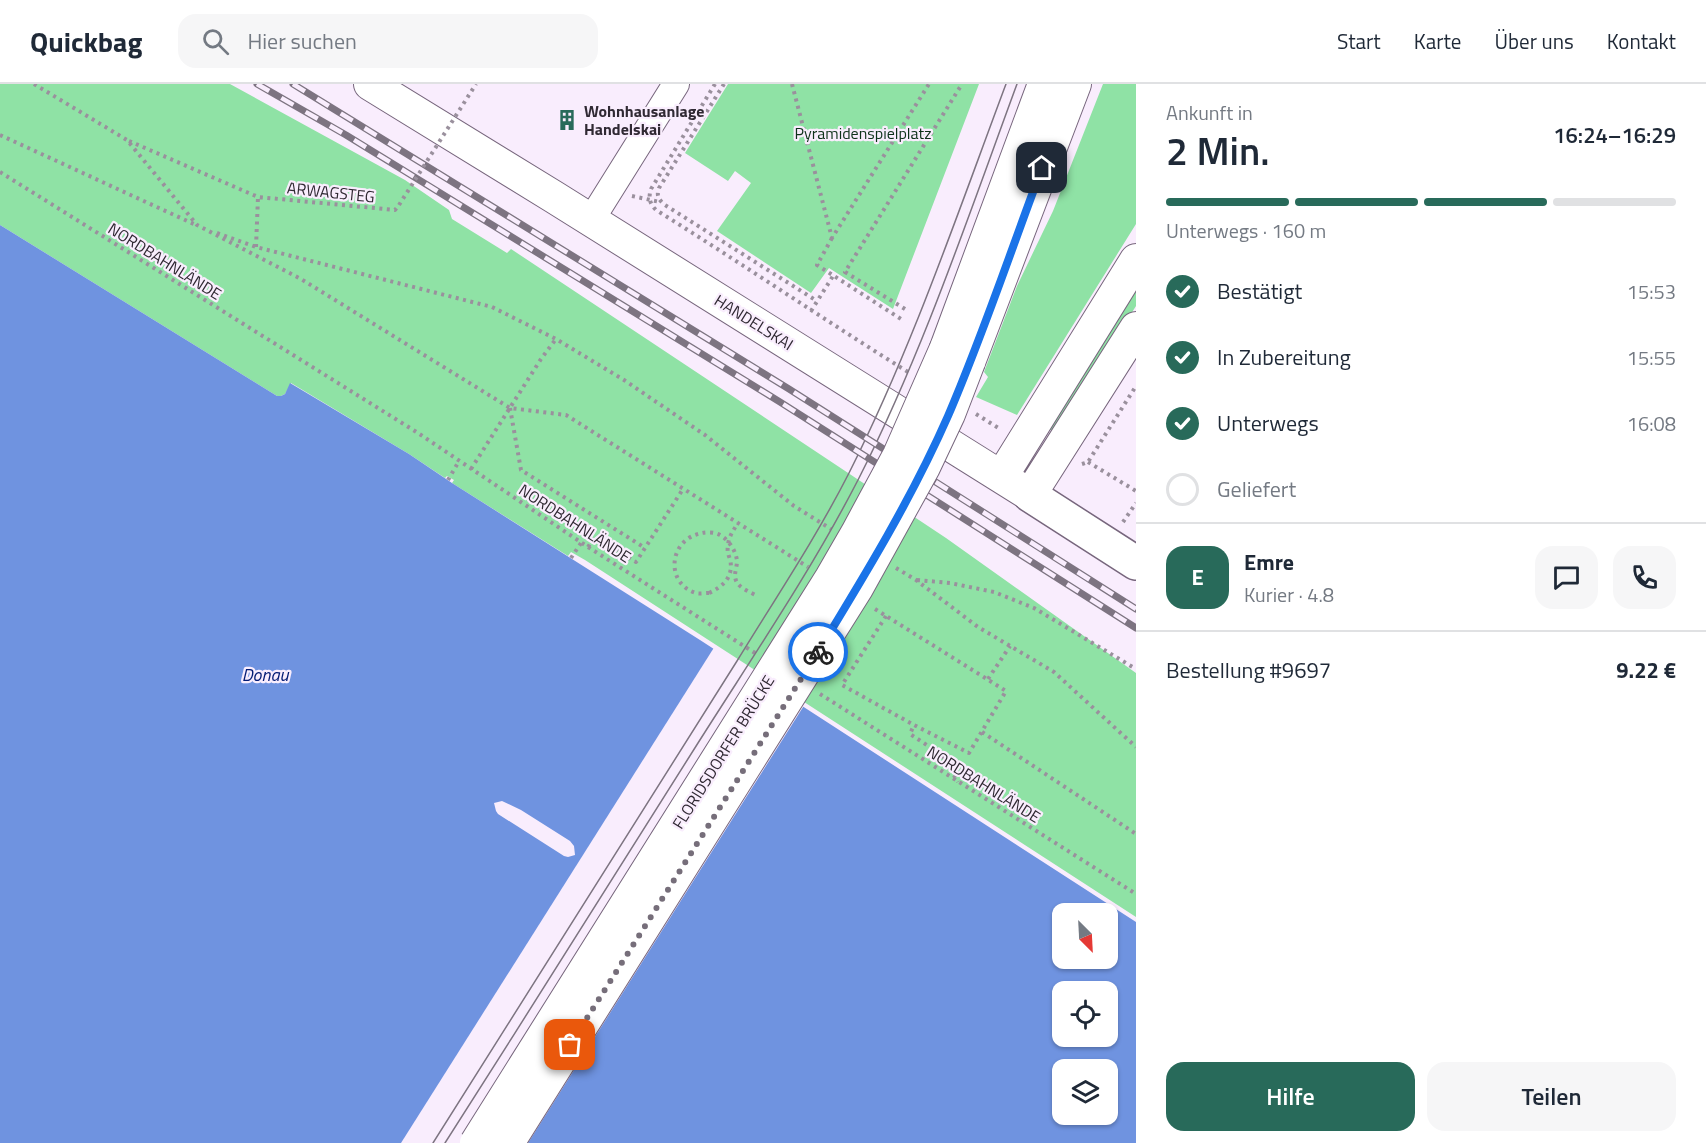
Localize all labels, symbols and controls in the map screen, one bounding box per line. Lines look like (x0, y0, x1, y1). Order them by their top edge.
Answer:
search box (178, 14, 598, 68)
text: Quickbag (30, 20, 142, 63)
text: Hier suchen (247, 24, 357, 58)
icon: search (199, 25, 232, 58)
text: Start (1337, 25, 1381, 57)
text: Karte (1414, 25, 1461, 57)
text: Über uns (1494, 25, 1574, 57)
text: Kontakt (1607, 25, 1676, 57)
text: Ankunft in (1166, 97, 1253, 128)
place label: Wohnhausanlage Handelskai (584, 99, 704, 141)
building icon: Wohnhausanlage Handelskai (555, 108, 579, 132)
text: 16:24–16:29 (1553, 118, 1676, 152)
park label: Pyramidenspielplatz (795, 121, 931, 145)
text: 2 Min. (1166, 121, 1270, 180)
pin (1016, 142, 1067, 193)
icon: home (1025, 151, 1058, 184)
street label: ARWAGSTEG (286, 175, 376, 209)
text: Unterwegs · 160 m (1166, 215, 1326, 246)
street label: NORDBAHNLÄNDE (104, 216, 226, 306)
text: Bestätigt (1217, 274, 1302, 308)
icon: check (1166, 275, 1199, 308)
text: 15:53 (1627, 276, 1676, 307)
street label: HANDELSKAI (710, 288, 798, 356)
text: In Zubereitung (1217, 340, 1351, 374)
icon: check (1166, 341, 1199, 374)
text: 15:55 (1627, 342, 1676, 373)
text: Unterwegs (1217, 406, 1319, 440)
icon: check (1166, 407, 1199, 440)
text: 16:08 (1627, 408, 1676, 439)
text: Geliefert (1217, 472, 1296, 506)
street label: NORDBAHNLÄNDE (514, 478, 636, 568)
text: Emre (1244, 545, 1294, 579)
button: chat (1535, 546, 1598, 609)
button: phone (1613, 546, 1676, 609)
text: E (1191, 560, 1204, 594)
text: Kurier · 4.8 (1244, 579, 1334, 610)
courier (788, 622, 848, 682)
icon: bike (802, 636, 835, 669)
text: Bestellung #9697 (1166, 653, 1331, 687)
text: 9.22 € (1616, 653, 1676, 687)
water label: Donau (242, 661, 289, 688)
street label: FLORIDSDORFER BRÜCKE (666, 670, 780, 833)
street label: NORDBAHNLÄNDE (923, 739, 1045, 829)
north arrow (1052, 903, 1118, 969)
map controls (1052, 903, 1118, 1125)
button: locate (1052, 981, 1118, 1047)
pin (544, 1019, 595, 1070)
icon: bag (553, 1028, 586, 1061)
button: layers (1052, 1059, 1118, 1125)
button: Hilfe (1166, 1062, 1415, 1131)
button: Teilen (1427, 1062, 1676, 1131)

